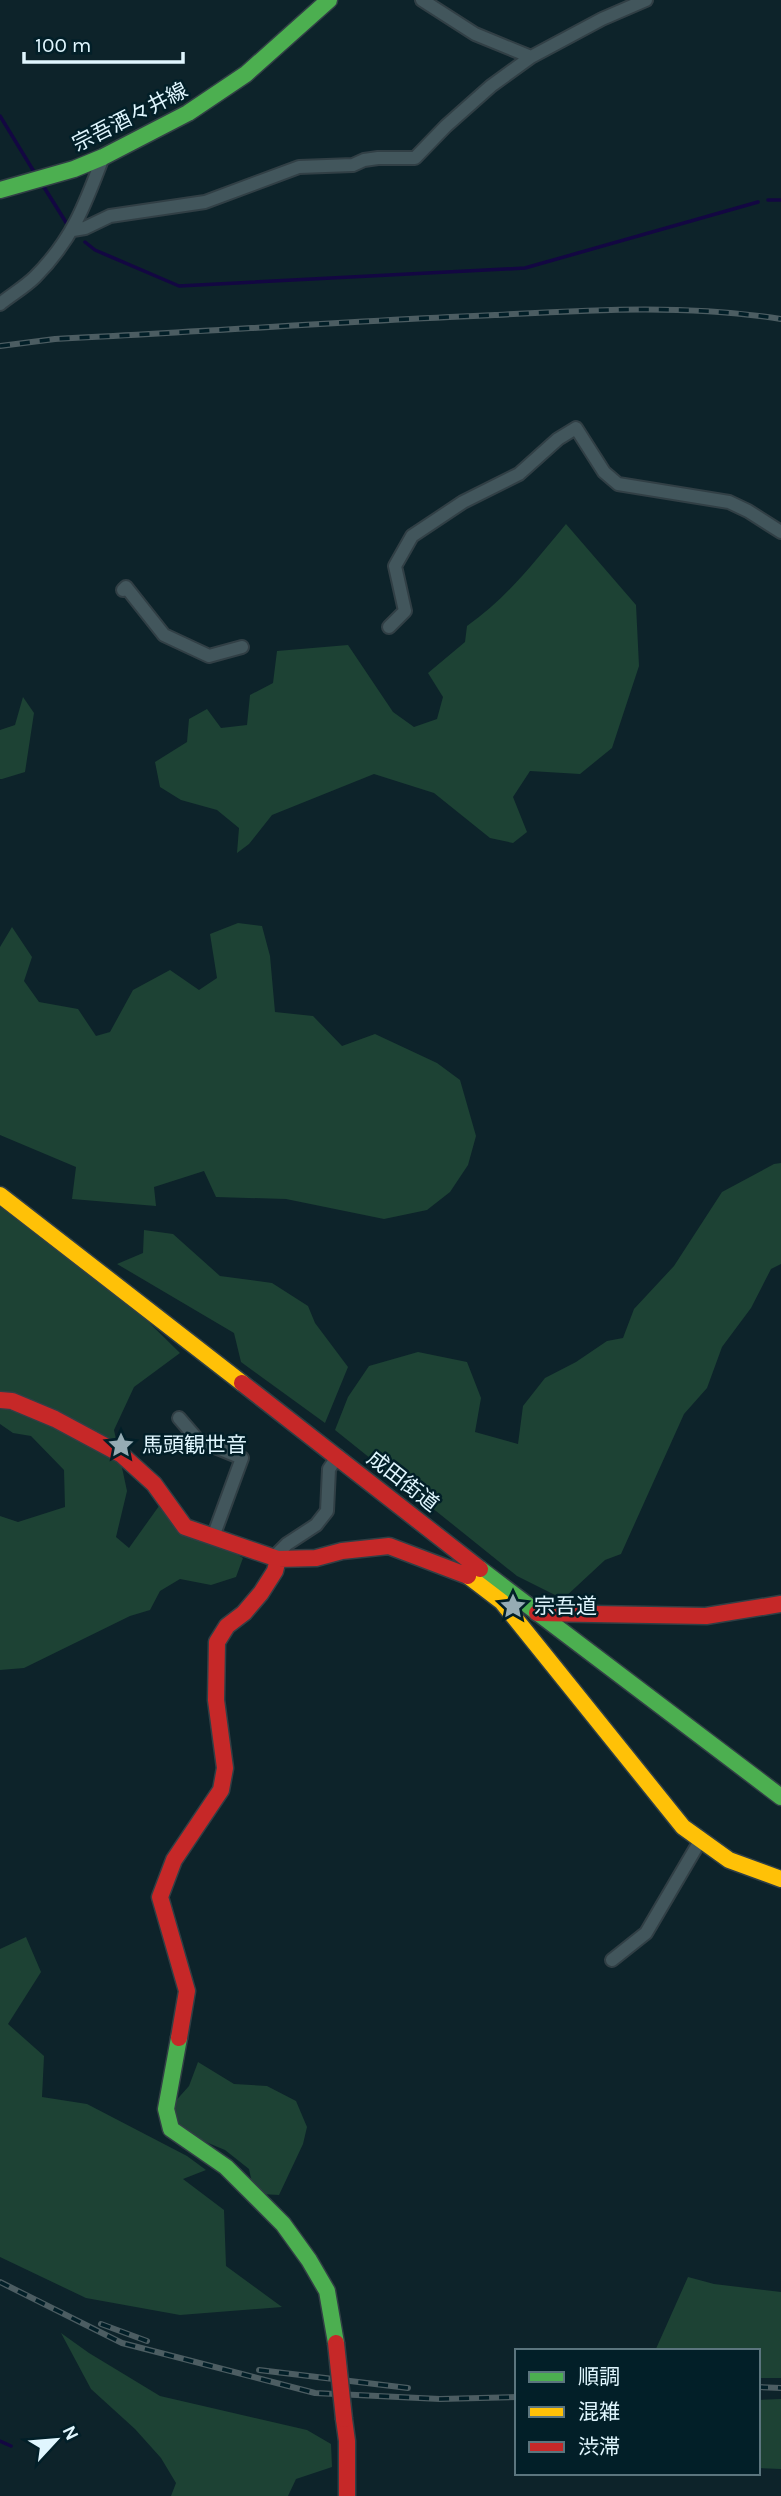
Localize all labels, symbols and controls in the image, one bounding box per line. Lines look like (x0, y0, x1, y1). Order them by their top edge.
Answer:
scale bar (24, 21, 184, 65)
text: 100 m (35, 33, 92, 57)
street label: 宗吾酒々井線 (68, 78, 192, 156)
place icon: 馬頭観世音 (106, 1430, 136, 1460)
place label: 馬頭観世音 (142, 1433, 247, 1457)
street label: 成田街道 (363, 1446, 443, 1516)
place icon: 宗吾道 (498, 1591, 528, 1621)
place label: 宗吾道 (534, 1594, 597, 1618)
legend (515, 2349, 760, 2475)
text: 順調 (578, 2365, 620, 2389)
text: 混雑 (578, 2400, 620, 2424)
north arrow (21, 2405, 91, 2475)
text: N (58, 2422, 83, 2444)
text: 渋滞 (578, 2435, 620, 2459)

